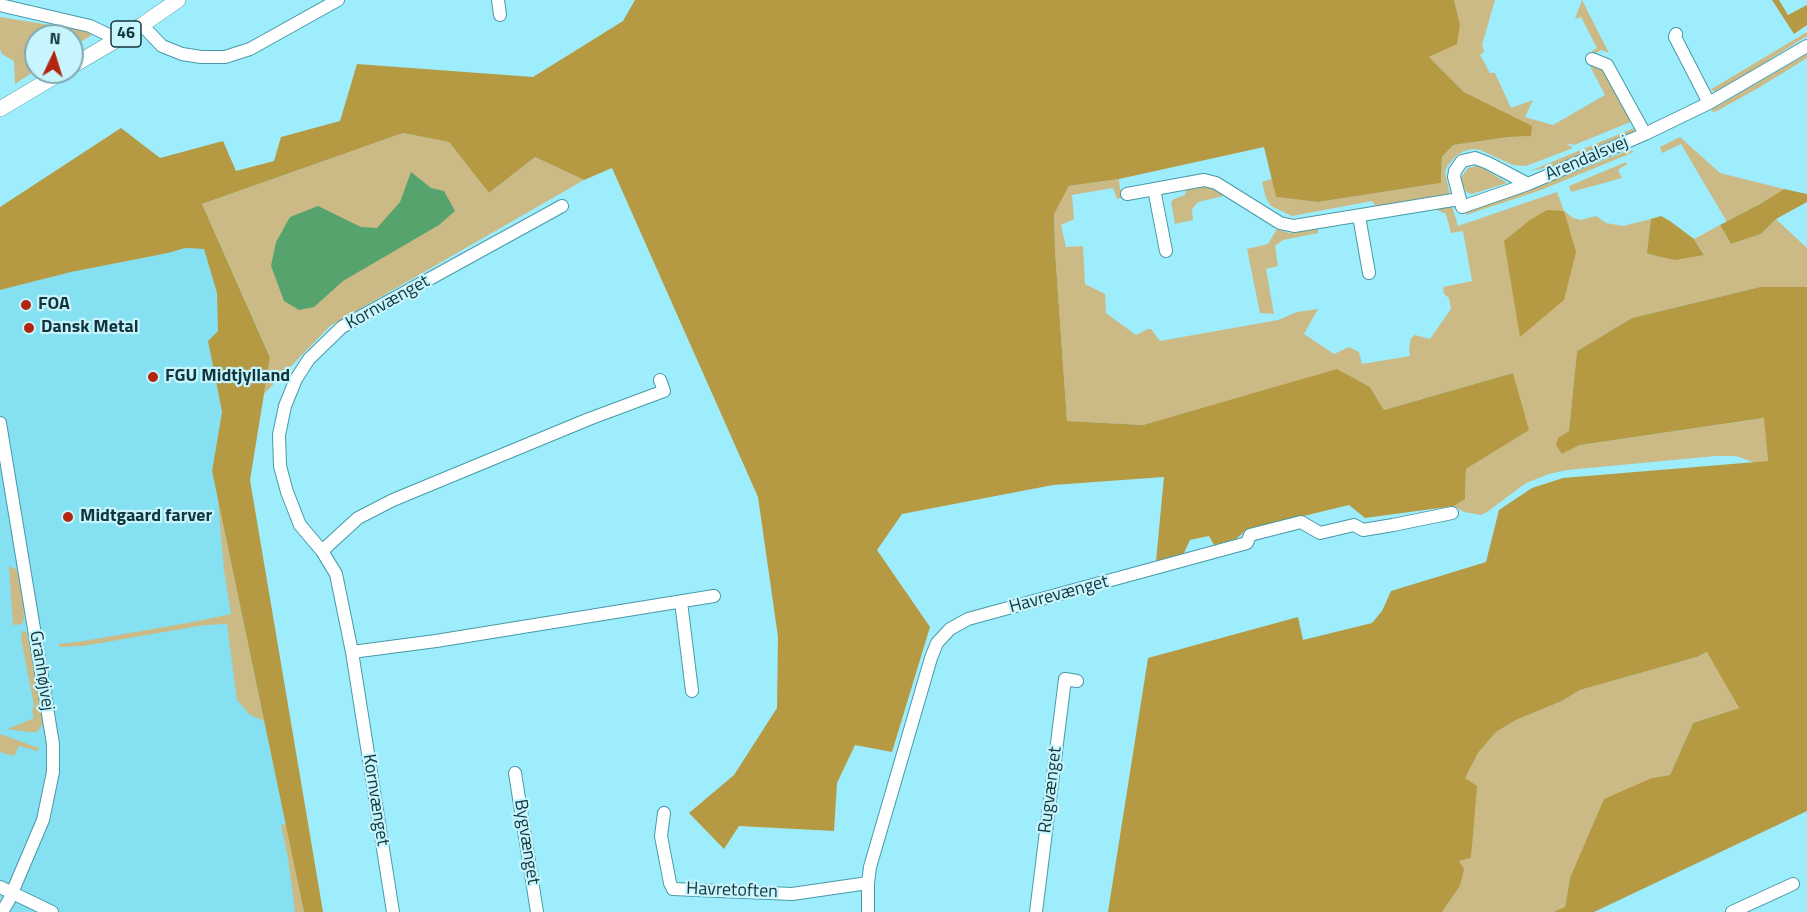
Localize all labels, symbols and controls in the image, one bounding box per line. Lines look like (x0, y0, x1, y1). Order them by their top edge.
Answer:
road number: 46 (111, 21, 141, 47)
north arrow (24, 24, 84, 84)
text: N (49, 26, 61, 50)
street label: Arendalsvej (1542, 132, 1632, 186)
street label: Kornvænget (342, 271, 434, 335)
place label: FOA (38, 294, 70, 316)
marker: FOA (19, 298, 33, 312)
place label: Dansk Metal (41, 317, 138, 339)
marker: Dansk Metal (22, 321, 36, 335)
place label: FGU Midtjylland (165, 366, 290, 388)
marker: FGU Midtjylland (146, 370, 160, 384)
place label: Midtgaard farver (80, 506, 212, 528)
marker: Midtgaard farver (61, 510, 75, 524)
street label: Havrevænget (1007, 571, 1111, 619)
street label: Granhøjvej (24, 629, 58, 713)
street label: Rugvænget (1035, 745, 1067, 835)
street label: Kornvænget (357, 753, 393, 847)
street label: Bygvænget (509, 798, 543, 886)
street label: Havretoften (686, 879, 778, 903)

